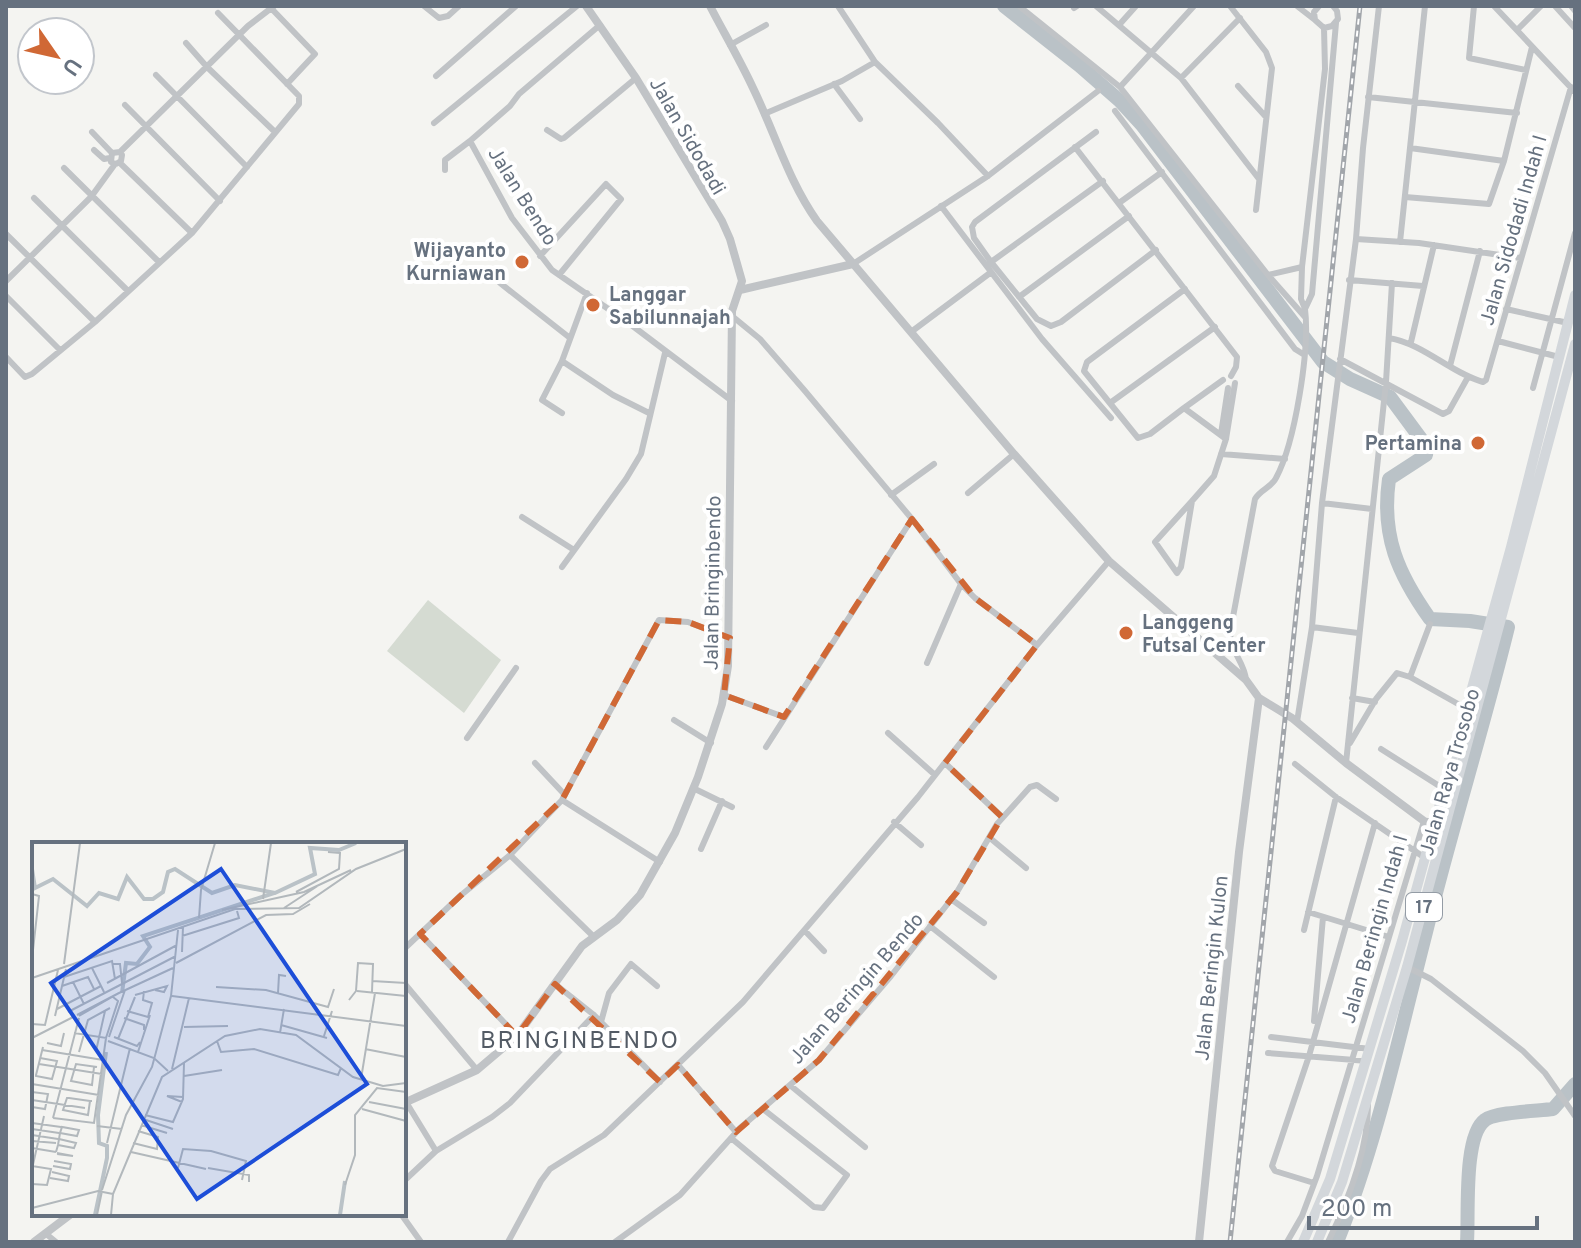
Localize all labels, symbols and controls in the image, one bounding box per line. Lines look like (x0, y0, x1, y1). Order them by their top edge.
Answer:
north arrow (16, 16, 96, 96)
text: U (55, 52, 86, 80)
street label: Jalan Sidodadi (642, 74, 730, 200)
street label: Jalan Sidodadi Indah I (1475, 132, 1555, 329)
street label: Jalan Bendo (481, 143, 562, 251)
place label: Wijayanto Kurniawan (406, 239, 506, 288)
marker: Wijayanto Kurniawan (513, 253, 531, 271)
place label: Langgar Sabilunnajah (609, 283, 731, 332)
marker: Langgar Sabilunnajah (584, 296, 602, 314)
place label: Pertamina (1365, 432, 1462, 458)
marker: Pertamina (1469, 434, 1487, 452)
street label: Jalan Bringinbendo (699, 495, 729, 671)
place label: Langgeng Futsal Center (1142, 611, 1266, 660)
marker: Langgeng Futsal Center (1117, 624, 1135, 642)
street label: Jalan Raya Trosobo (1415, 686, 1487, 859)
street label: Jalan Beringin Indah I (1337, 832, 1415, 1027)
inset map (32, 842, 406, 1216)
street label: Jalan Beringin Kulon (1190, 874, 1236, 1062)
road number: 17 (1406, 893, 1442, 921)
street label: Jalan Beringin Bendo (785, 908, 930, 1070)
district label: BRINGINBENDO (480, 1027, 680, 1057)
scale bar (1309, 1180, 1537, 1230)
text: 200 m (1321, 1195, 1392, 1225)

